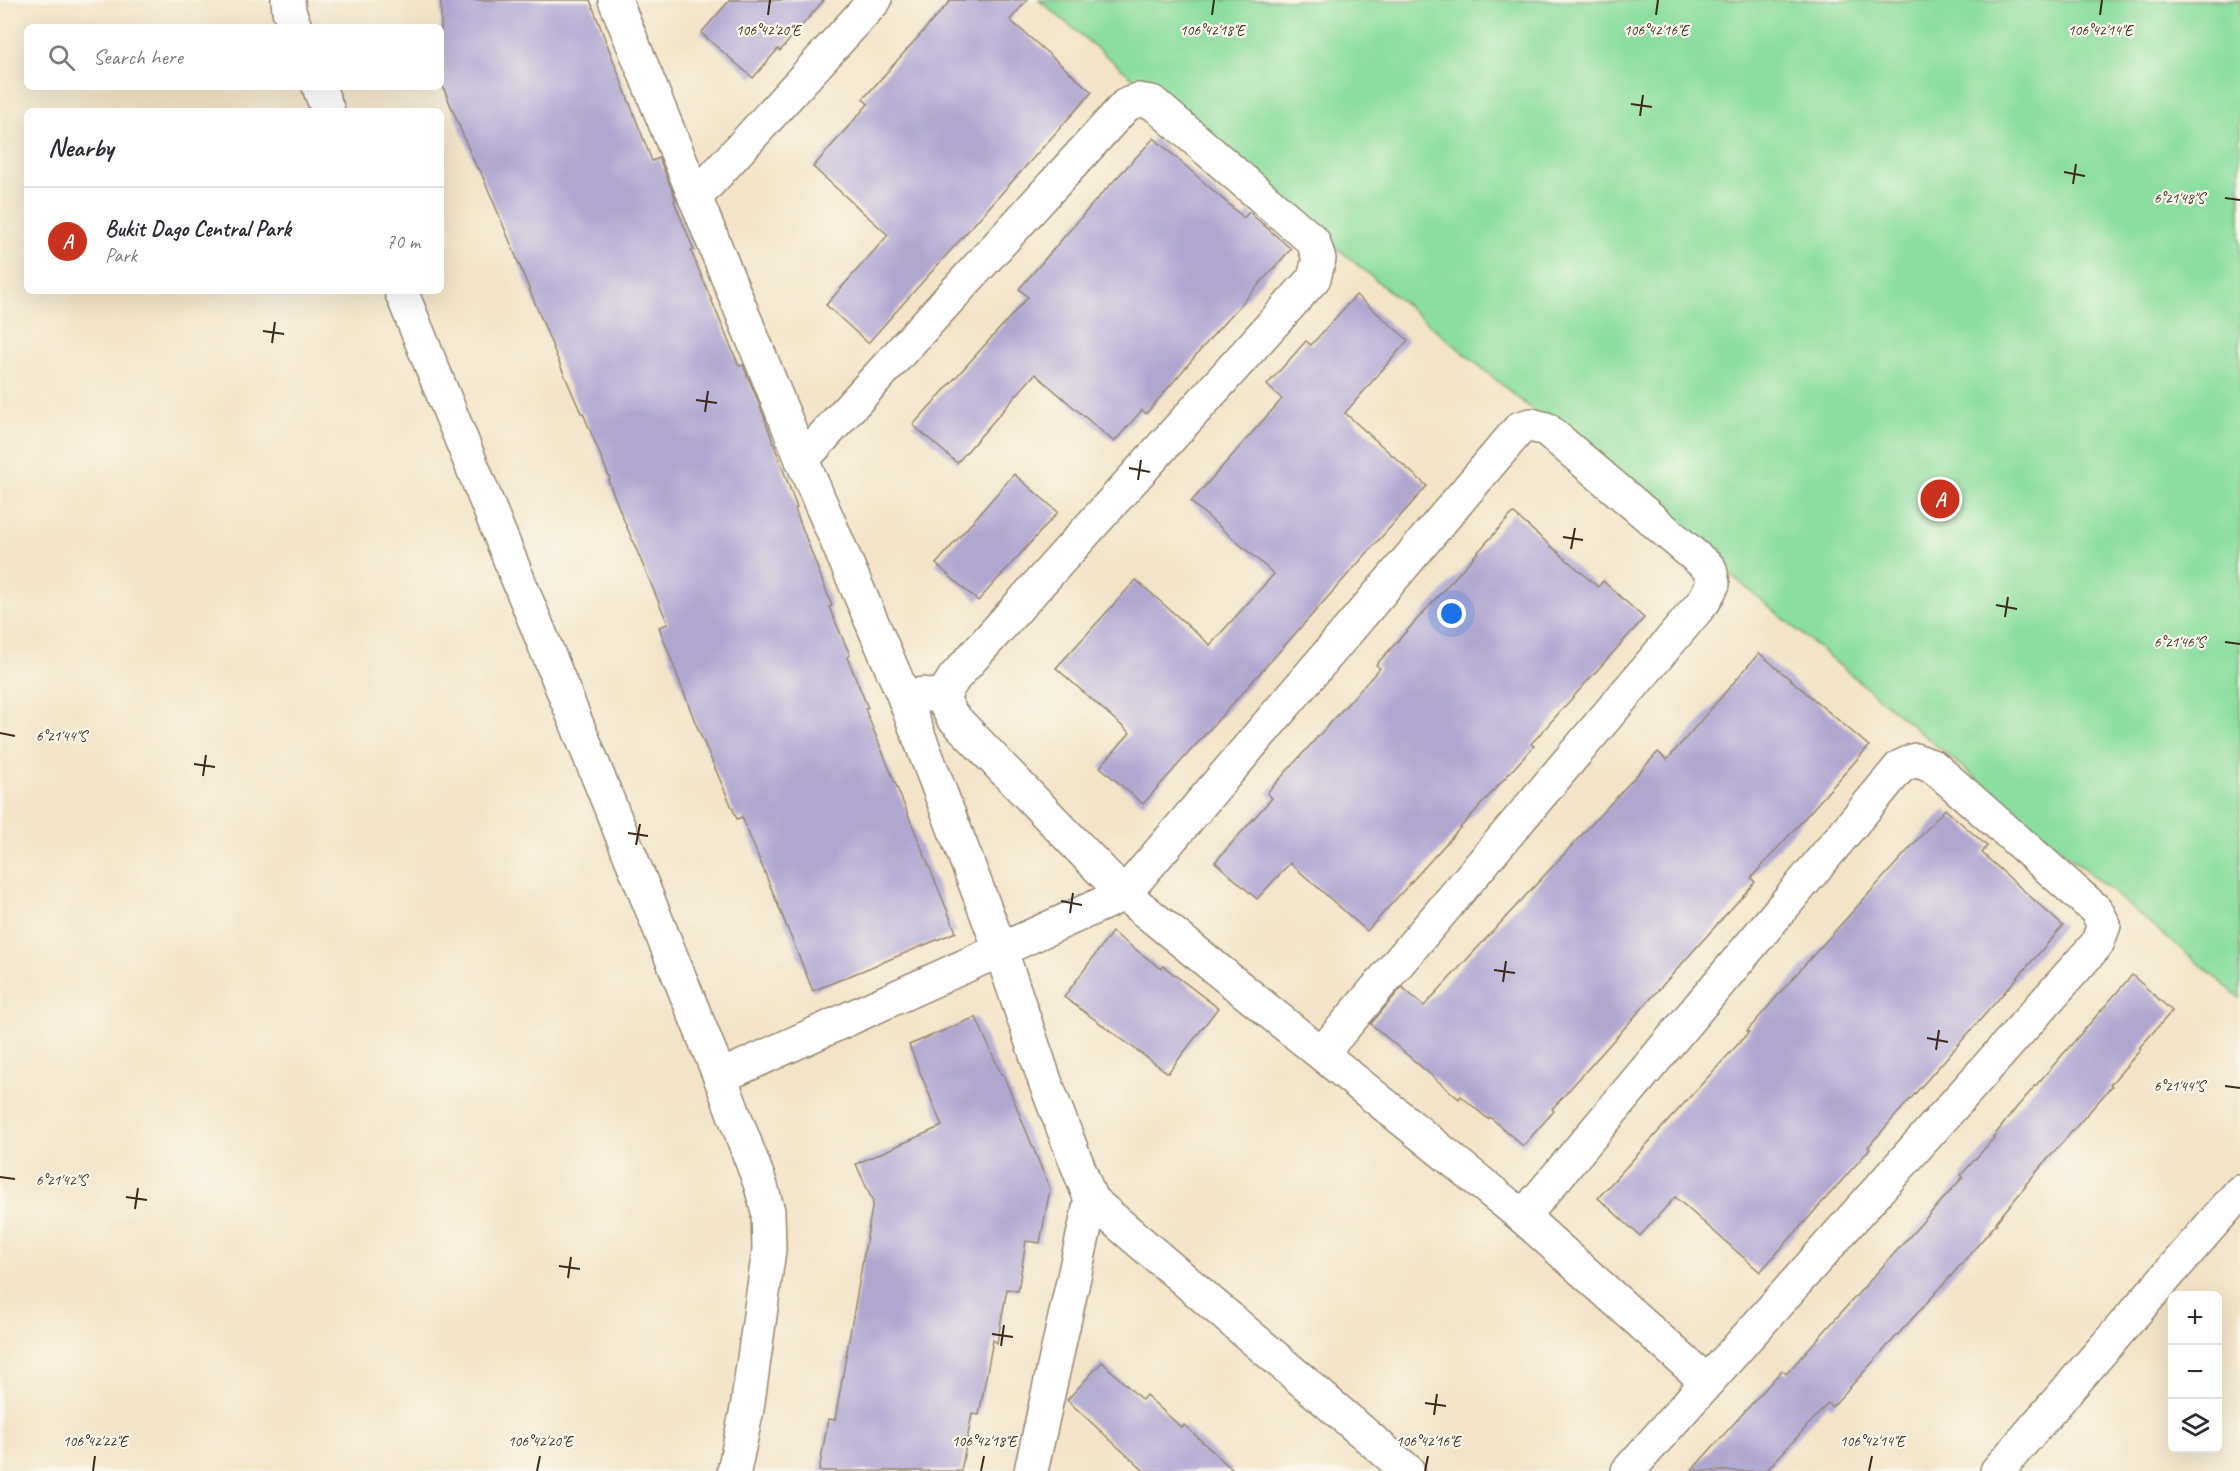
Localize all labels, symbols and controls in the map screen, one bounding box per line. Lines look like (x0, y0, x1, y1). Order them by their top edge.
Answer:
text: 106°42'20"E (736, 21, 802, 40)
text: 106°42'18"E (1180, 21, 1246, 40)
text: 106°42'16"E (1624, 21, 1690, 40)
text: 106°42'14"E (2068, 21, 2134, 40)
search box (24, 24, 444, 90)
icon: search (45, 41, 78, 74)
text: Search here (93, 43, 183, 71)
text: Nearby (48, 131, 113, 164)
text: 6°21'48"S (2154, 189, 2207, 208)
text: Bukit Dago Central Park (105, 215, 291, 243)
text: A (62, 229, 73, 254)
text: 70 m (386, 229, 420, 254)
text: Park (105, 243, 137, 268)
pin: A (1920, 476, 1960, 522)
your location (1437, 599, 1466, 628)
text: 6°21'46"S (2154, 633, 2207, 652)
text: 6°21'44"S (36, 727, 89, 746)
text: 6°21'44"S (2154, 1077, 2207, 1096)
text: 6°21'42"S (36, 1171, 89, 1190)
map controls (2168, 1291, 2222, 1453)
button: + (2168, 1291, 2222, 1345)
button: − (2168, 1345, 2222, 1399)
button: layers (2168, 1399, 2222, 1453)
text: 106°42'22"E (63, 1432, 129, 1451)
text: 106°42'20"E (508, 1432, 574, 1451)
text: 106°42'18"E (952, 1432, 1018, 1451)
text: 106°42'16"E (1396, 1432, 1462, 1451)
text: 106°42'14"E (1840, 1432, 1906, 1451)

